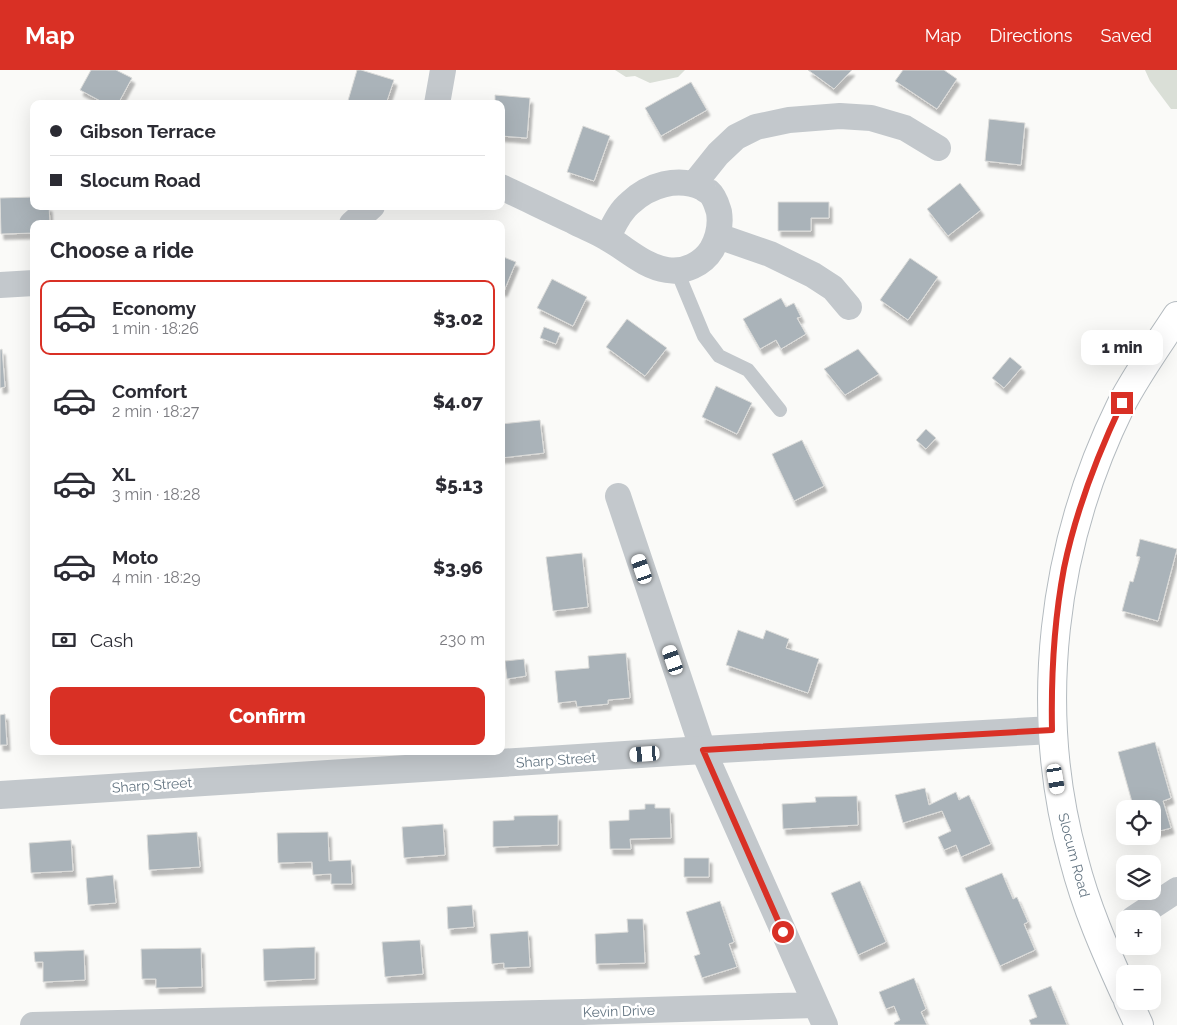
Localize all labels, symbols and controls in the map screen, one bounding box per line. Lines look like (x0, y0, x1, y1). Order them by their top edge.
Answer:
text: Map (25, 21, 75, 50)
text: Map (925, 25, 961, 46)
text: Directions (989, 25, 1073, 46)
text: Saved (1101, 25, 1152, 46)
text: Gibson Terrace (80, 120, 216, 142)
text: Slocum Road (80, 169, 201, 191)
text: Choose a ride (50, 237, 194, 263)
icon: car (52, 295, 97, 340)
text: Economy (112, 297, 196, 319)
text: $3.02 (433, 307, 483, 329)
text: 1 min · 18:26 (112, 319, 199, 338)
callout: 1 min (1081, 330, 1163, 366)
text: 1 min (1101, 338, 1143, 357)
icon: car (52, 378, 97, 423)
text: Comfort (112, 380, 187, 402)
text: $4.07 (433, 390, 483, 412)
route end (1111, 392, 1133, 414)
text: 2 min · 18:27 (112, 402, 199, 421)
icon: car (52, 461, 97, 506)
text: XL (112, 463, 135, 485)
text: $5.13 (435, 473, 483, 495)
text: 3 min · 18:28 (112, 485, 201, 504)
icon: car (52, 544, 97, 589)
text: Moto (112, 546, 158, 568)
car (630, 552, 653, 586)
text: $3.96 (433, 556, 483, 578)
text: 4 min · 18:29 (112, 568, 201, 587)
icon: cash (50, 626, 78, 654)
text: Cash (90, 629, 134, 651)
text: 230 m (440, 630, 485, 649)
car (661, 643, 684, 677)
button: Confirm (50, 687, 485, 745)
car (629, 745, 660, 763)
street label: Sharp Street (515, 749, 597, 771)
car (1046, 763, 1065, 795)
street label: Sharp Street (111, 774, 193, 796)
map controls (1116, 800, 1161, 1010)
button: locate (1116, 800, 1161, 845)
street label: Slocum Road (1055, 811, 1093, 899)
button: layers (1116, 855, 1161, 900)
button: + (1116, 910, 1161, 955)
route start (772, 921, 794, 943)
button: − (1116, 965, 1161, 1010)
street label: Kevin Drive (583, 1002, 655, 1020)

